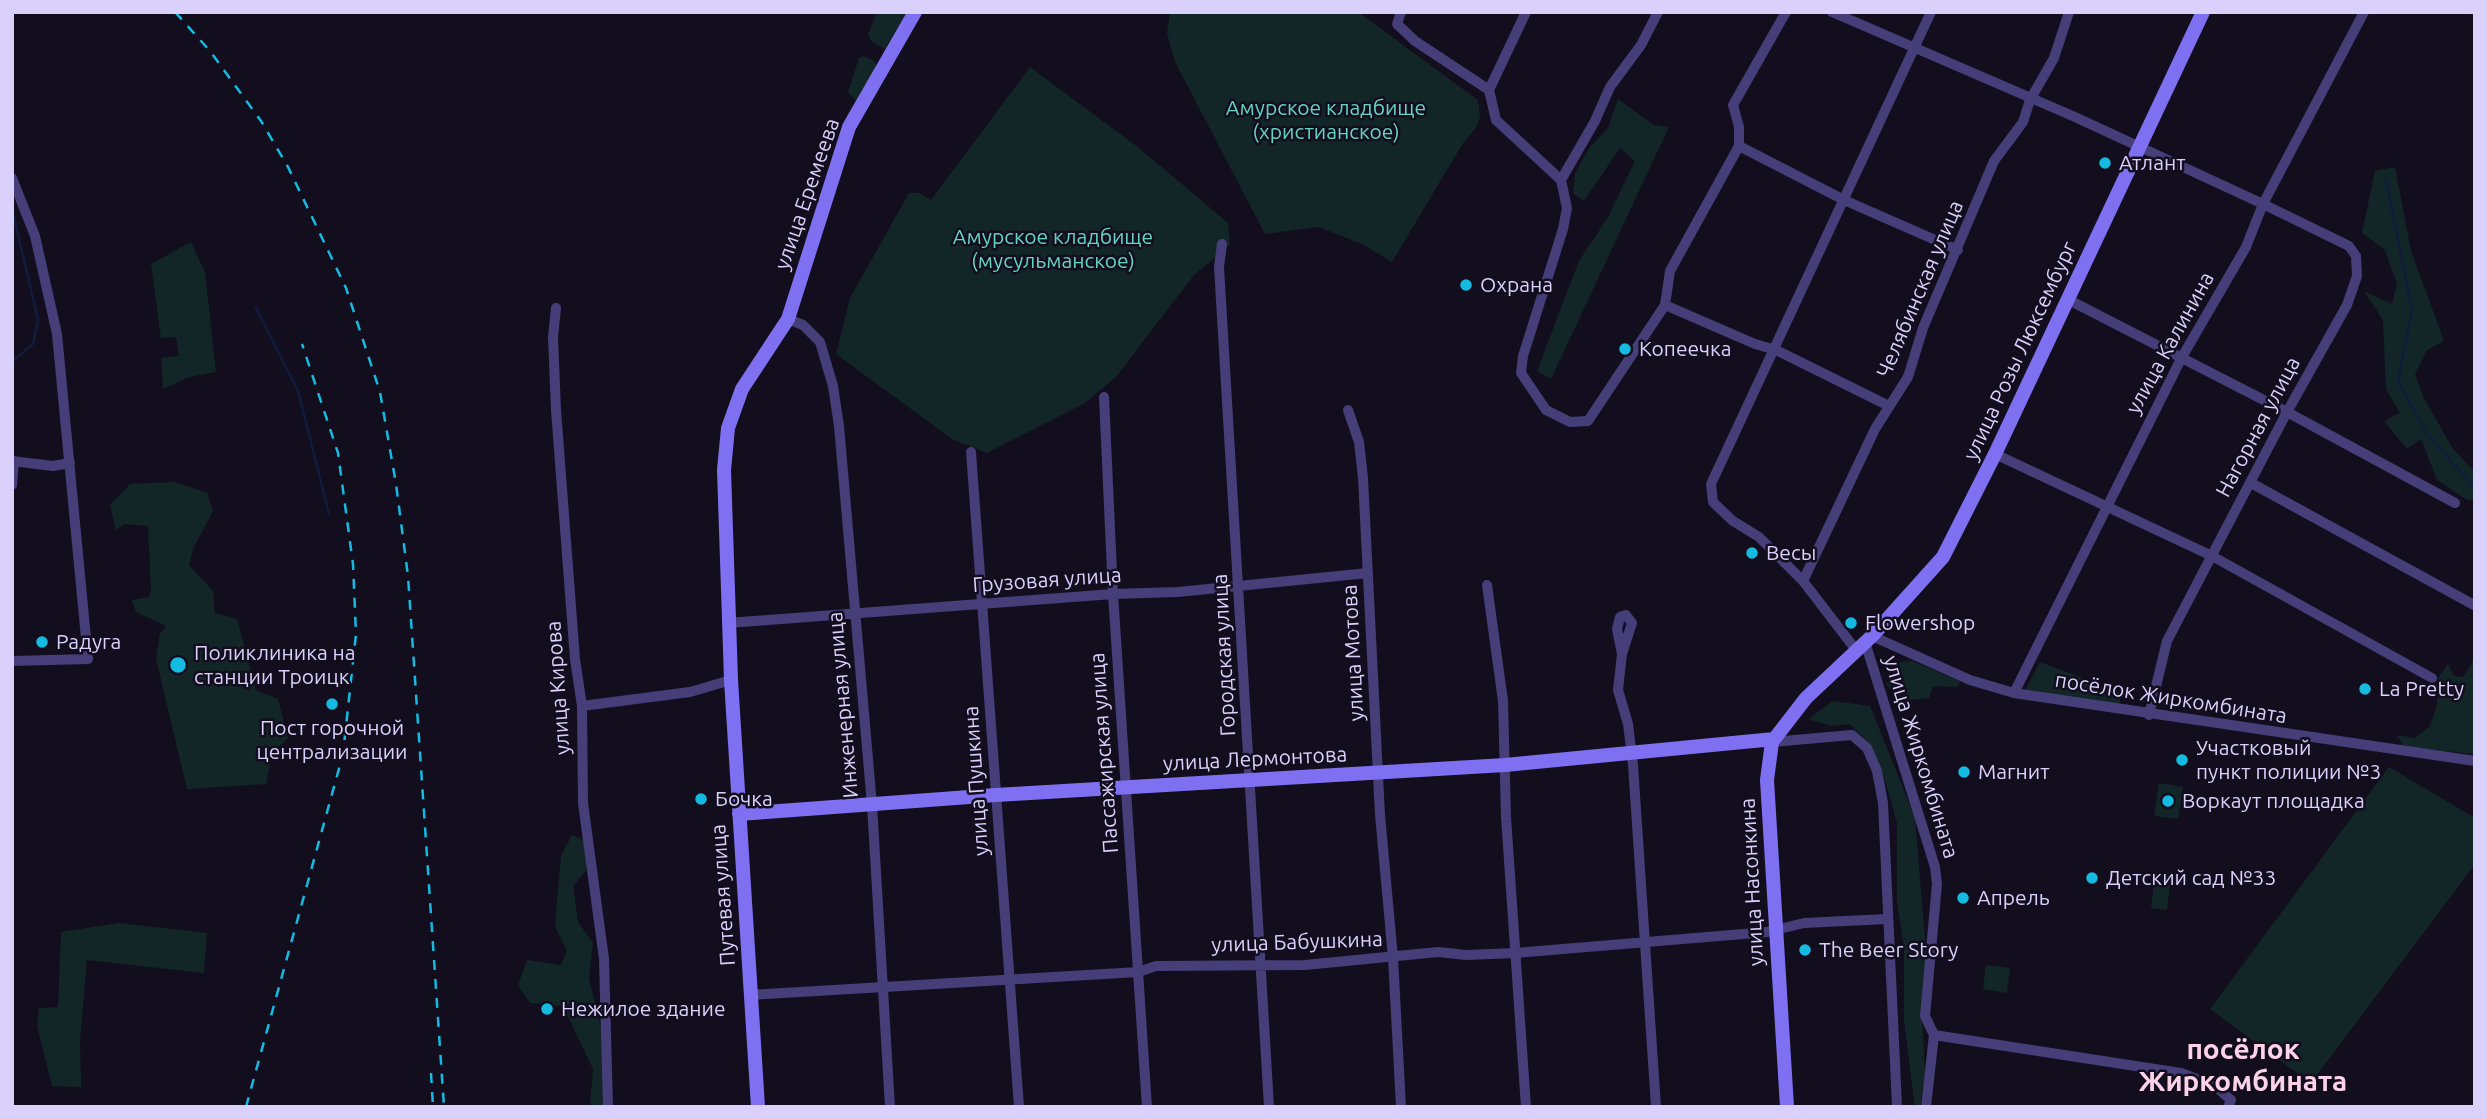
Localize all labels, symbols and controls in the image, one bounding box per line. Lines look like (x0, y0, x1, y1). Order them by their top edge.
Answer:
park label: Амурское кладбище (христианское) (1226, 95, 1426, 145)
street label: улица Еремеева (769, 115, 845, 273)
place label: Атлант (2119, 150, 2186, 176)
marker: Атлант (2097, 155, 2113, 171)
street label: Челябинская улица (1871, 197, 1969, 381)
park label: Амурское кладбище (мусульманское) (953, 224, 1153, 274)
street label: улица Розы Люксембург (1958, 238, 2082, 464)
street label: улица Калинина (2121, 268, 2219, 418)
place label: Охрана (1480, 272, 1553, 298)
marker: Охрана (1458, 277, 1474, 293)
place label: Копеечка (1639, 336, 1732, 362)
marker: Копеечка (1617, 341, 1633, 357)
street label: Нагорная улица (2210, 353, 2306, 501)
place label: Весы (1766, 540, 1816, 566)
marker: Весы (1744, 545, 1760, 561)
street label: Грузовая улица (972, 562, 1122, 598)
street label: Городская улица (1207, 573, 1241, 737)
street label: улица Мотова (1337, 584, 1369, 722)
place label: Flowershop (1865, 610, 1975, 636)
street label: Инженерная улица (822, 611, 864, 799)
marker: Flowershop (1843, 615, 1859, 631)
street label: улица Кирова (541, 620, 575, 756)
place label: Радуга (56, 629, 121, 655)
marker: Радуга (34, 634, 50, 650)
place label: Поликлиника на станции Троицк (194, 640, 356, 690)
street label: Пассажирская улица (1084, 652, 1124, 854)
street label: улица Жиркомбината (1878, 652, 1964, 862)
marker: Поликлиника на станции Троицк (168, 655, 188, 675)
street label: посёлок Жиркомбината (2053, 667, 2289, 729)
place label: La Pretty (2379, 676, 2464, 702)
marker: La Pretty (2357, 681, 2373, 697)
marker: Пост горочной централизации (324, 696, 340, 712)
street label: улица Пушкина (958, 705, 994, 857)
place label: Пост горочной централизации (256, 715, 408, 765)
place label: Участковый пункт полиции №3 (2196, 735, 2381, 785)
street label: улица Лермонтова (1162, 742, 1348, 776)
marker: Участковый пункт полиции №3 (2174, 752, 2190, 768)
place label: Магнит (1978, 759, 2050, 785)
marker: Магнит (1956, 764, 1972, 780)
place label: Бочка (715, 786, 773, 812)
place label: Воркаут площадка (2182, 788, 2365, 814)
marker: Бочка (693, 791, 709, 807)
marker: Воркаут площадка (2160, 793, 2176, 809)
street label: улица Насонкина (1735, 797, 1769, 967)
street label: Путевая улица (705, 823, 741, 967)
place label: Детский сад №33 (2106, 865, 2276, 891)
marker: Детский сад №33 (2084, 870, 2100, 886)
place label: Апрель (1977, 885, 2050, 911)
marker: Апрель (1955, 890, 1971, 906)
street label: улица Бабушкина (1211, 926, 1383, 958)
place label: The Beer Story (1819, 937, 1958, 963)
marker: The Beer Story (1797, 942, 1813, 958)
place label: Нежилое здание (561, 996, 726, 1022)
marker: Нежилое здание (539, 1001, 555, 1017)
district label: посёлок Жиркомбината (2139, 1033, 2347, 1099)

